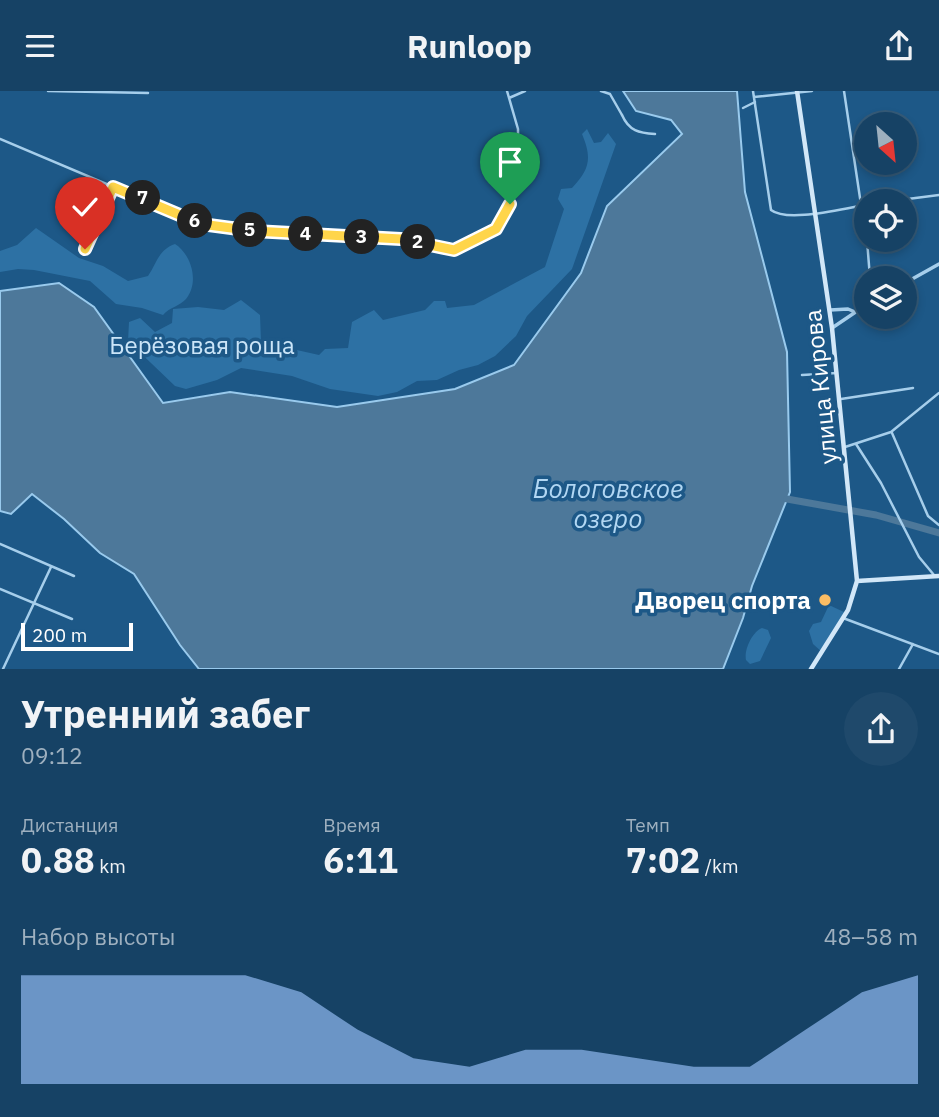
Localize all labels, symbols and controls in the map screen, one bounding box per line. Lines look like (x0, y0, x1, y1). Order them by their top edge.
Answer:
text: Runloop (407, 25, 532, 67)
icon: menu (21, 27, 59, 65)
icon: share (880, 27, 918, 65)
north arrow (854, 112, 917, 175)
map controls (854, 112, 917, 329)
pin (480, 132, 540, 204)
icon: arrive (491, 143, 529, 181)
pin (55, 177, 115, 249)
pin: 7 (125, 181, 160, 215)
text: 7 (137, 185, 148, 209)
icon: check (66, 188, 104, 226)
button: locate (854, 189, 917, 252)
pin: 6 (178, 204, 212, 239)
text: 6 (189, 208, 200, 232)
pin: 5 (232, 213, 268, 247)
pin: 4 (288, 216, 324, 251)
text: 5 (244, 217, 255, 241)
pin: 3 (344, 219, 380, 255)
text: 4 (300, 221, 311, 245)
text: 3 (356, 224, 367, 248)
pin: 2 (400, 225, 436, 259)
text: 2 (412, 229, 423, 253)
button: layers (854, 266, 917, 329)
street label: улица Кирова (796, 308, 844, 466)
park label: Берёзовая роща (109, 329, 295, 361)
water label: Бологовское озеро (533, 471, 683, 535)
place label: Дворец спорта (635, 584, 811, 616)
marker: Дворец спорта (817, 592, 833, 608)
scale bar (21, 620, 133, 652)
text: 200 m (32, 623, 87, 647)
text: Утренний забег (21, 689, 310, 738)
button: share (844, 692, 918, 766)
text: 09:12 (21, 740, 83, 770)
text: Дистанция (21, 813, 118, 837)
text: Время (323, 813, 381, 837)
text: Темп (626, 813, 670, 837)
text: 0.88 (21, 837, 95, 883)
text: 6:11 (323, 837, 398, 883)
text: 7:02 (626, 837, 700, 883)
text: km (95, 854, 126, 878)
text: /km (700, 854, 739, 878)
text: Набор высоты (21, 921, 175, 951)
text: 48–58 m (824, 921, 918, 951)

